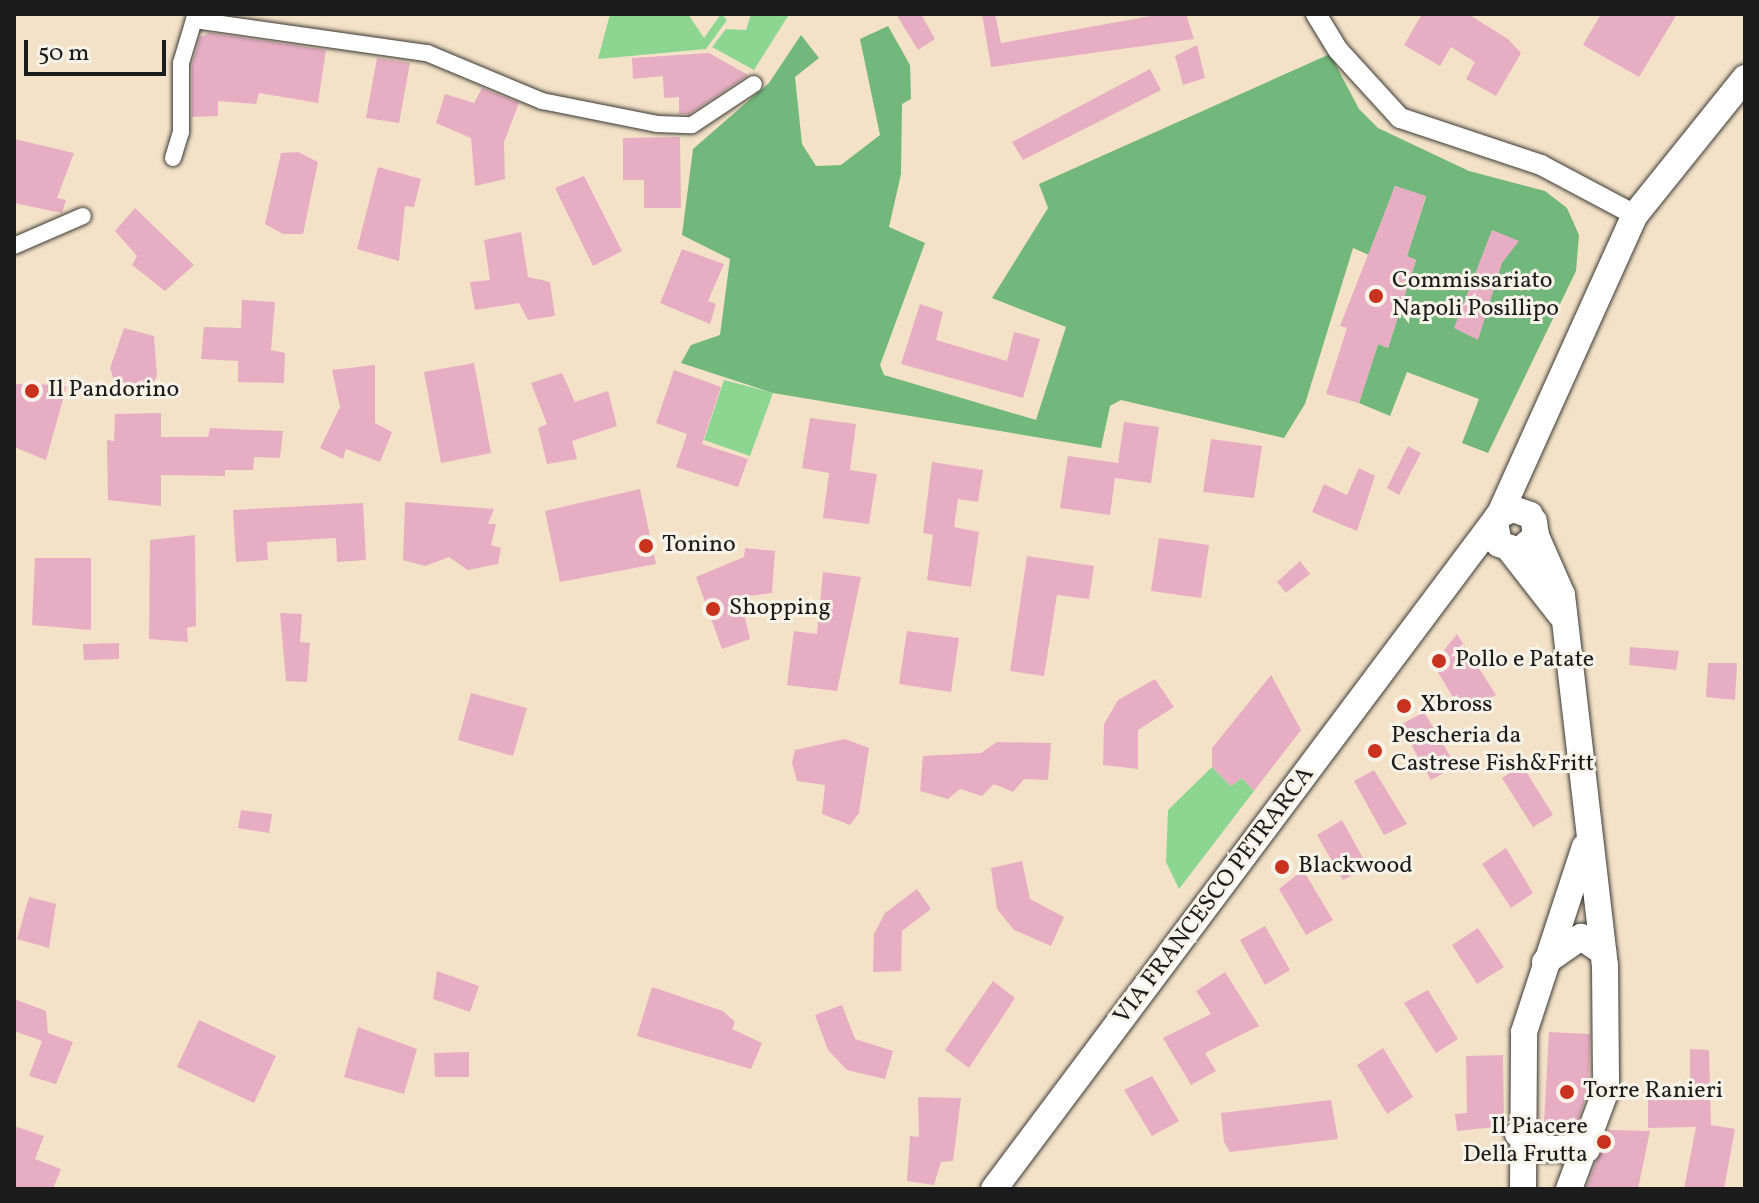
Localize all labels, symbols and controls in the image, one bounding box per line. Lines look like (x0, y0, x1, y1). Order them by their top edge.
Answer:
scale bar (28, 24, 170, 74)
text: 50 m (38, 37, 90, 71)
place label: Commissariato Napoli Posillipo (1392, 268, 1559, 324)
marker: Commissariato Napoli Posillipo (1367, 287, 1385, 305)
place label: Il Pandorino (48, 377, 179, 405)
marker: Il Pandorino (23, 382, 41, 400)
place label: Tonino (662, 532, 736, 560)
marker: Tonino (637, 537, 655, 555)
place label: Shopping (729, 595, 831, 623)
marker: Shopping (704, 600, 722, 618)
place label: Pollo e Patate (1455, 647, 1594, 675)
marker: Pollo e Patate (1430, 652, 1448, 670)
place label: Xbross (1420, 692, 1493, 720)
marker: Xbross (1395, 697, 1413, 715)
place label: Pescheria da Castrese Fish&Fritt (1391, 723, 1594, 779)
marker: Pescheria da Castrese Fish&Fritt (1366, 742, 1384, 760)
street label: VIA FRANCESCO PETRARCA (1109, 761, 1321, 1031)
place label: Blackwood (1298, 853, 1413, 881)
marker: Blackwood (1273, 858, 1291, 876)
place label: Torre Ranieri (1583, 1078, 1723, 1106)
marker: Torre Ranieri (1558, 1083, 1576, 1101)
place label: Il Piacere Della Frutta (1463, 1114, 1588, 1170)
marker: Il Piacere Della Frutta (1595, 1133, 1613, 1151)

